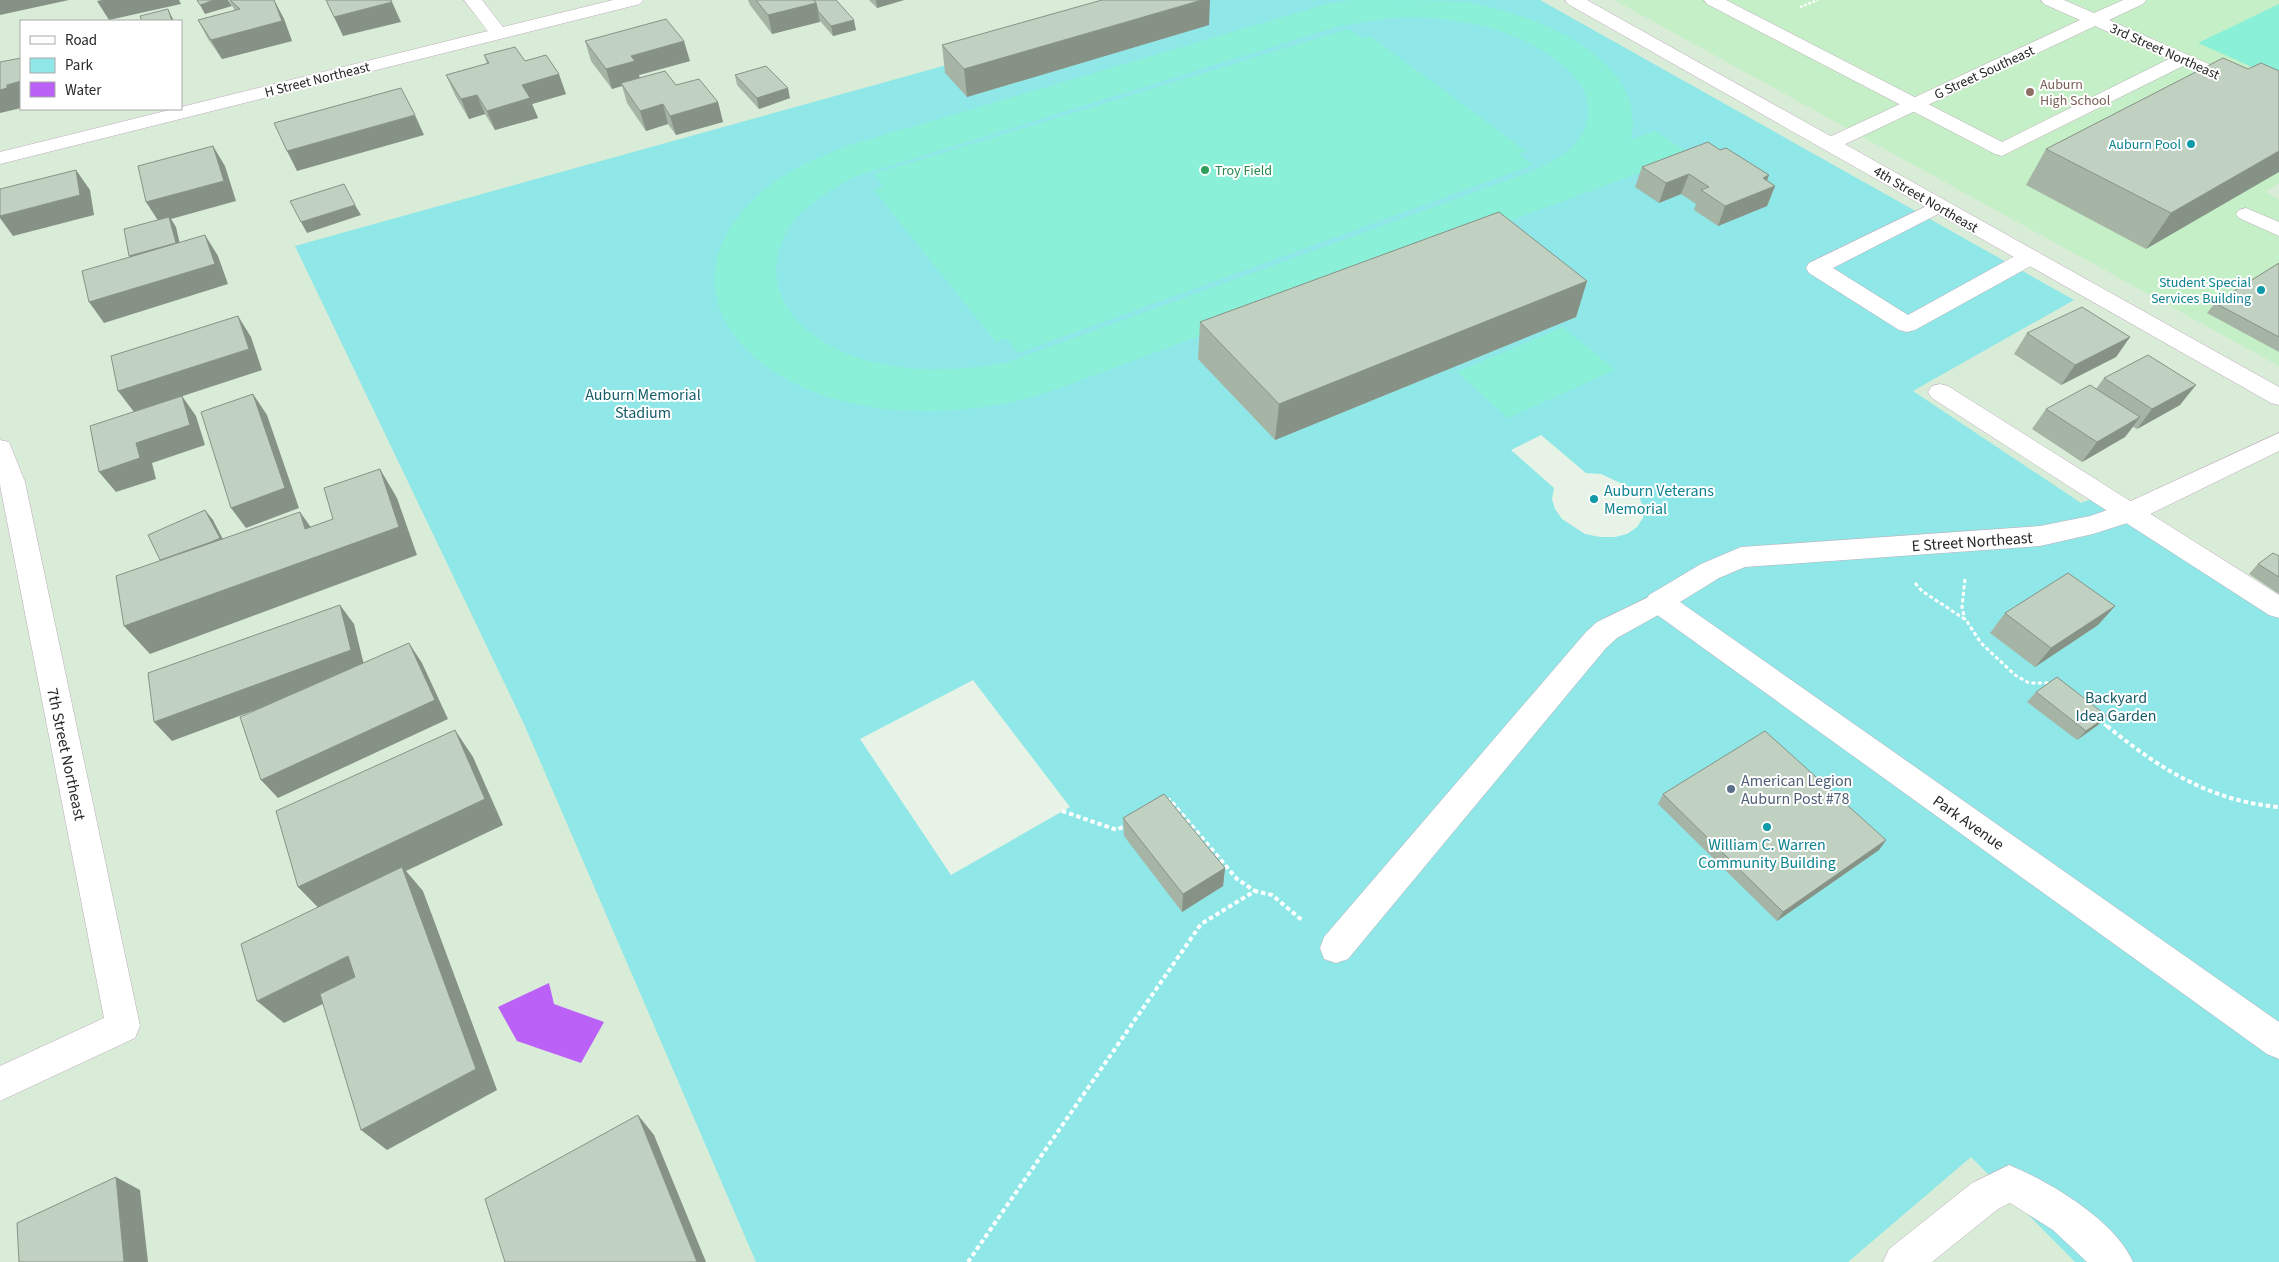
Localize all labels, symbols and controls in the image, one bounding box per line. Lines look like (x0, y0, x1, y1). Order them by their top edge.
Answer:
street label: 3rd Street Northeast (2107, 19, 2223, 85)
legend (20, 20, 182, 110)
text: Road (65, 30, 97, 51)
street label: G Street Southeast (1931, 41, 2038, 105)
text: Park (65, 55, 94, 76)
street label: H Street Northeast (263, 57, 372, 103)
place label: Auburn High School (2040, 75, 2111, 111)
text: Water (65, 80, 102, 101)
marker: Auburn High School (2024, 86, 2036, 98)
place label: Auburn Pool (2109, 135, 2181, 155)
marker: Auburn Pool (2185, 138, 2197, 150)
place label: Troy Field (1215, 161, 1272, 181)
street label: 4th Street Northeast (1869, 162, 1982, 238)
marker: Troy Field (1199, 164, 1211, 176)
place label: Student Special Services Building (2151, 273, 2251, 309)
marker: Student Special Services Building (2255, 284, 2267, 296)
park label: Auburn Memorial Stadium (585, 384, 701, 424)
place label: Auburn Veterans Memorial (1604, 480, 1714, 520)
marker: Auburn Veterans Memorial (1588, 493, 1600, 505)
street label: E Street Northeast (1911, 527, 2034, 557)
street label: 7th Street Northeast (41, 686, 91, 823)
park label: Backyard Idea Garden (2076, 687, 2156, 727)
place label: American Legion Auburn Post #78 (1741, 770, 1852, 810)
marker: American Legion Auburn Post #78 (1725, 783, 1737, 795)
street label: Park Avenue (1928, 790, 2009, 856)
marker: William C. Warren Community Building (1761, 821, 1773, 833)
place label: William C. Warren Community Building (1698, 834, 1836, 874)

